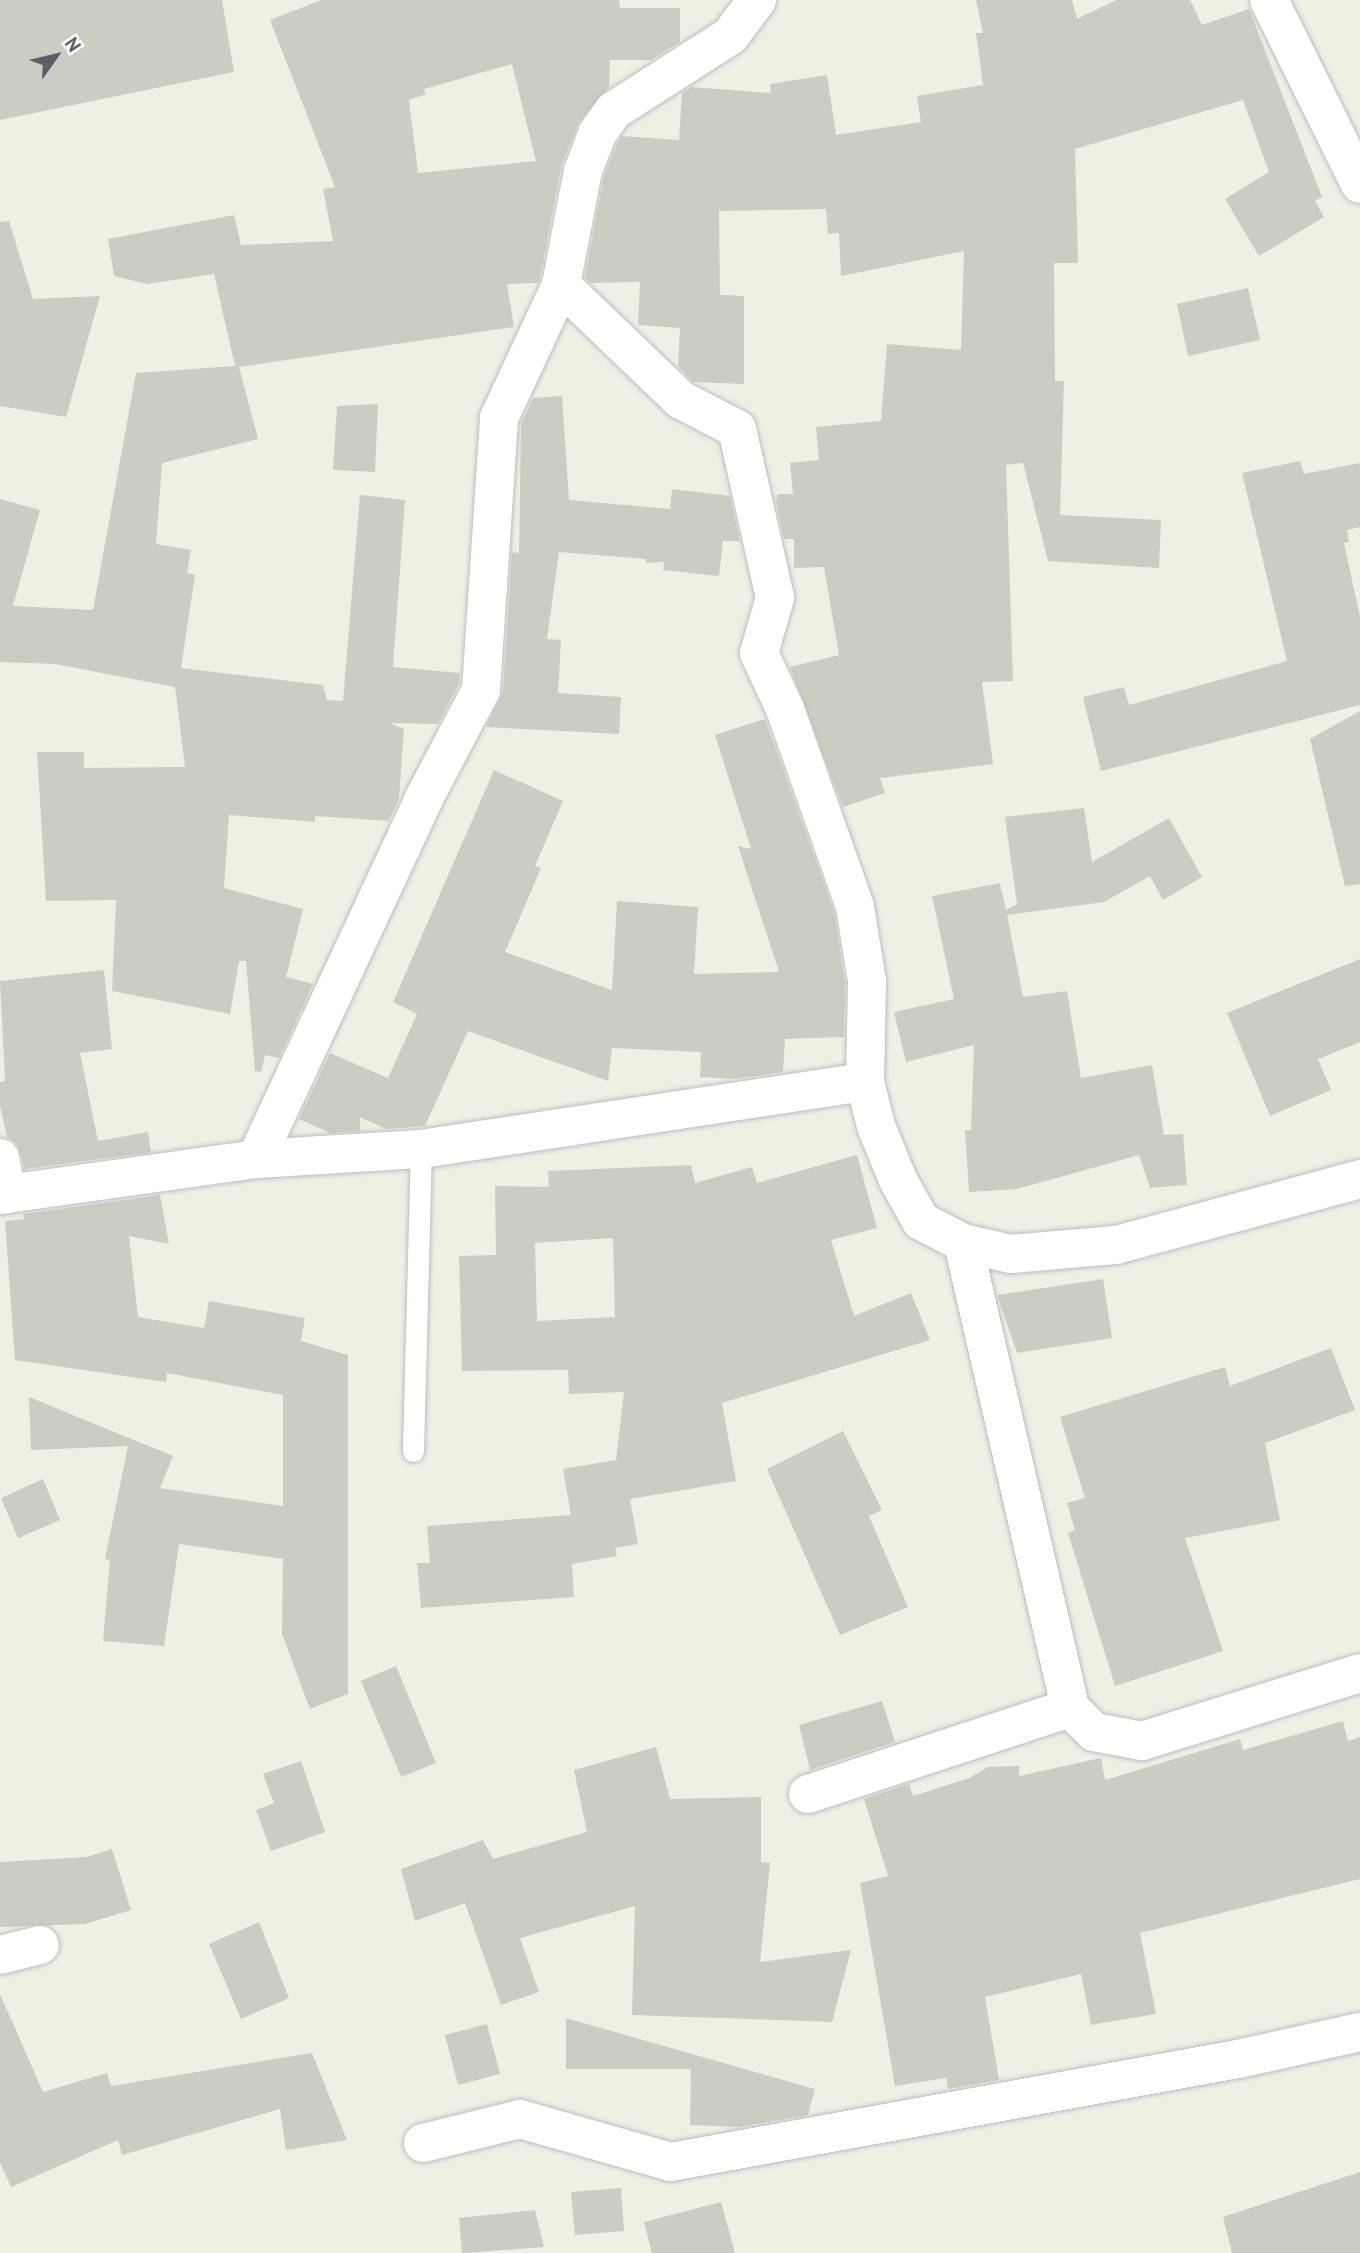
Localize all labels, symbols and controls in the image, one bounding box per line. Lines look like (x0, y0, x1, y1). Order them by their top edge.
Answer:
north arrow (21, 21, 91, 91)
text: N (60, 32, 87, 56)

